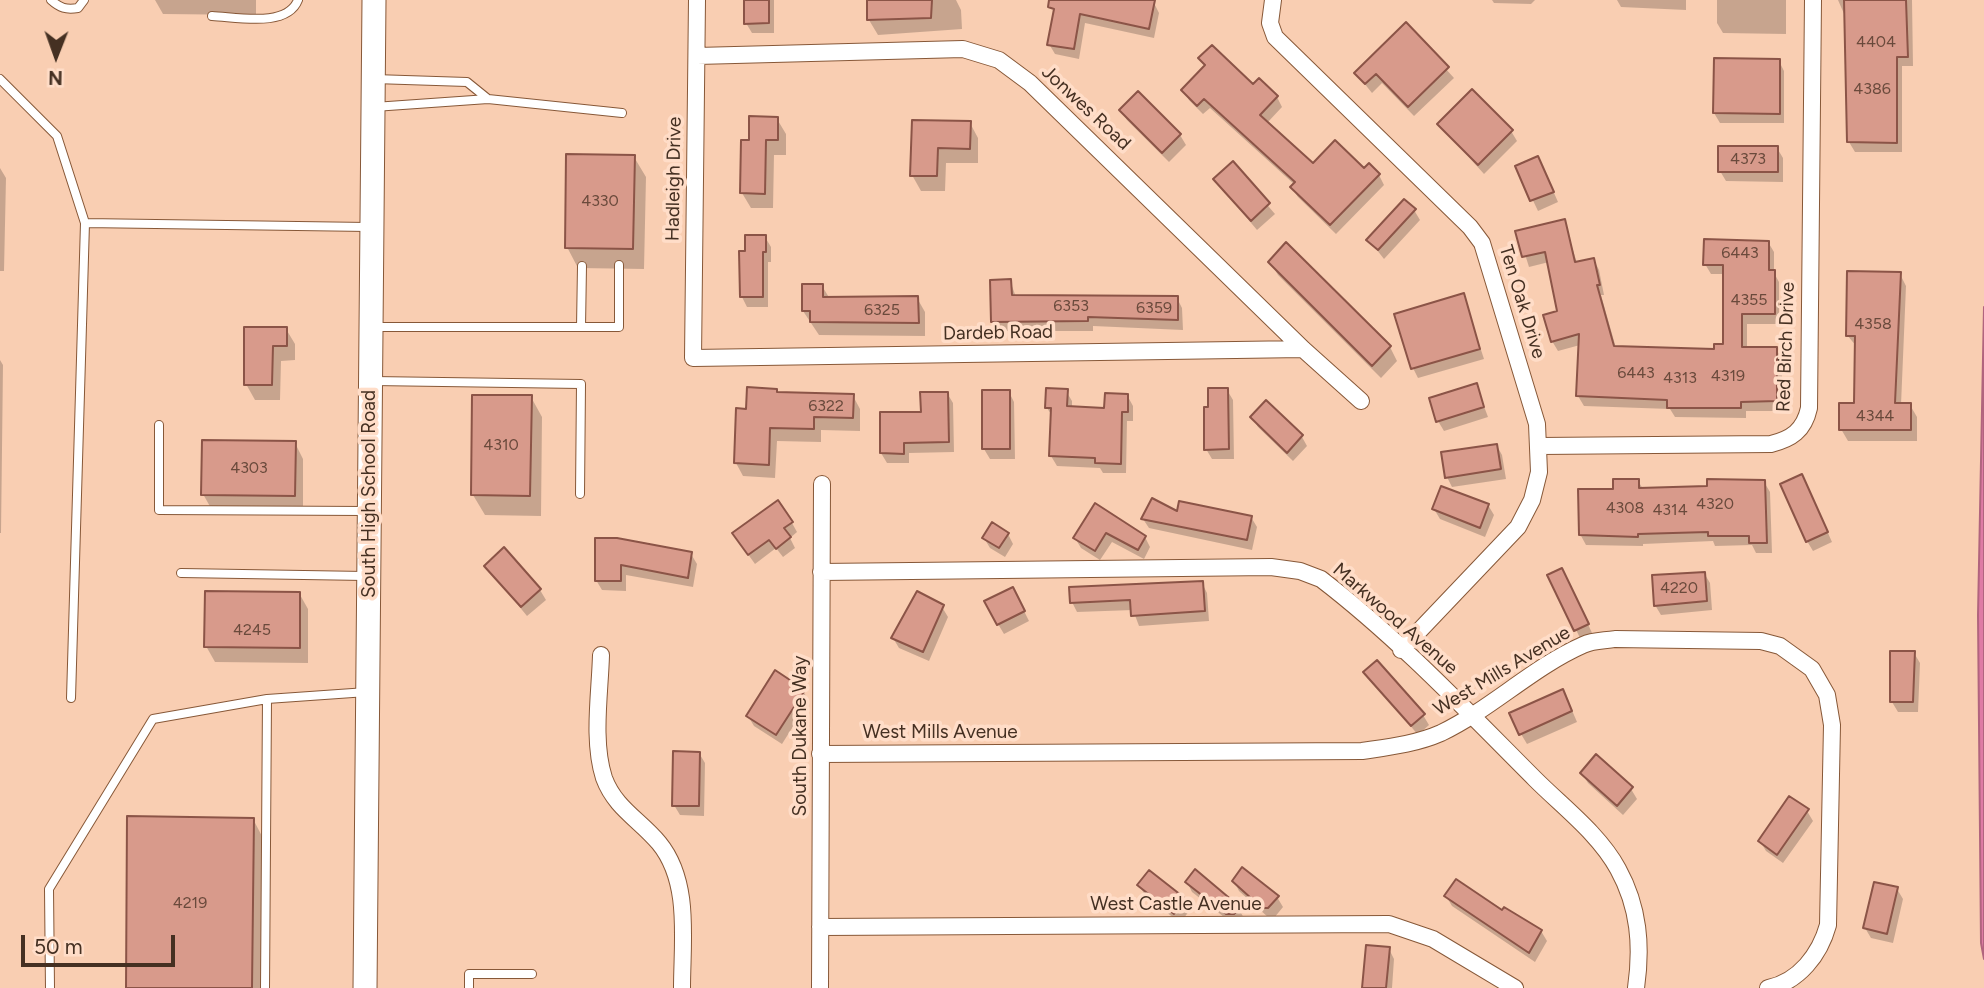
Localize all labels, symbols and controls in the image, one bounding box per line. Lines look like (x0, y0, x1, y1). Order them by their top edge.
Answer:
north arrow (21, 21, 91, 91)
house number: 4404 (1856, 32, 1896, 52)
street label: Jonwes Road (1037, 61, 1135, 155)
text: N (48, 66, 63, 89)
house number: 4386 (1853, 79, 1891, 99)
street label: Hadleigh Drive (662, 117, 686, 241)
house number: 4373 (1730, 149, 1766, 169)
house number: 4330 (581, 191, 619, 211)
street label: Ten Oak Drive (1494, 243, 1550, 361)
house number: 6443 (1721, 243, 1759, 263)
street label: Red Birch Drive (1772, 282, 1800, 412)
house number: 4355 (1730, 290, 1768, 310)
house number: 6353 (1053, 296, 1089, 316)
house number: 6359 (1136, 298, 1172, 318)
house number: 6325 (864, 300, 900, 320)
house number: 4358 (1854, 314, 1892, 334)
street label: Dardeb Road (943, 321, 1053, 345)
house number: 6443 (1617, 363, 1655, 383)
house number: 4319 (1711, 366, 1745, 386)
house number: 4313 (1663, 368, 1697, 388)
street label: South High School Road (358, 390, 380, 598)
house number: 6322 (808, 396, 844, 416)
house number: 4344 (1856, 406, 1894, 426)
house number: 4310 (483, 435, 519, 455)
house number: 4303 (230, 458, 268, 478)
house number: 4320 (1696, 494, 1734, 514)
house number: 4308 (1606, 498, 1644, 518)
house number: 4314 (1652, 500, 1688, 520)
street label: Markwood Avenue (1328, 559, 1462, 679)
house number: 4220 (1660, 578, 1698, 598)
house number: 4245 (233, 620, 271, 640)
street label: West Mills Avenue (1430, 621, 1574, 721)
street label: South Dukane Way (789, 656, 811, 816)
street label: West Mills Avenue (862, 721, 1018, 743)
house number: 4219 (173, 893, 207, 913)
street label: West Castle Avenue (1090, 893, 1262, 915)
scale bar (24, 922, 178, 966)
text: 50 m (34, 934, 83, 959)

